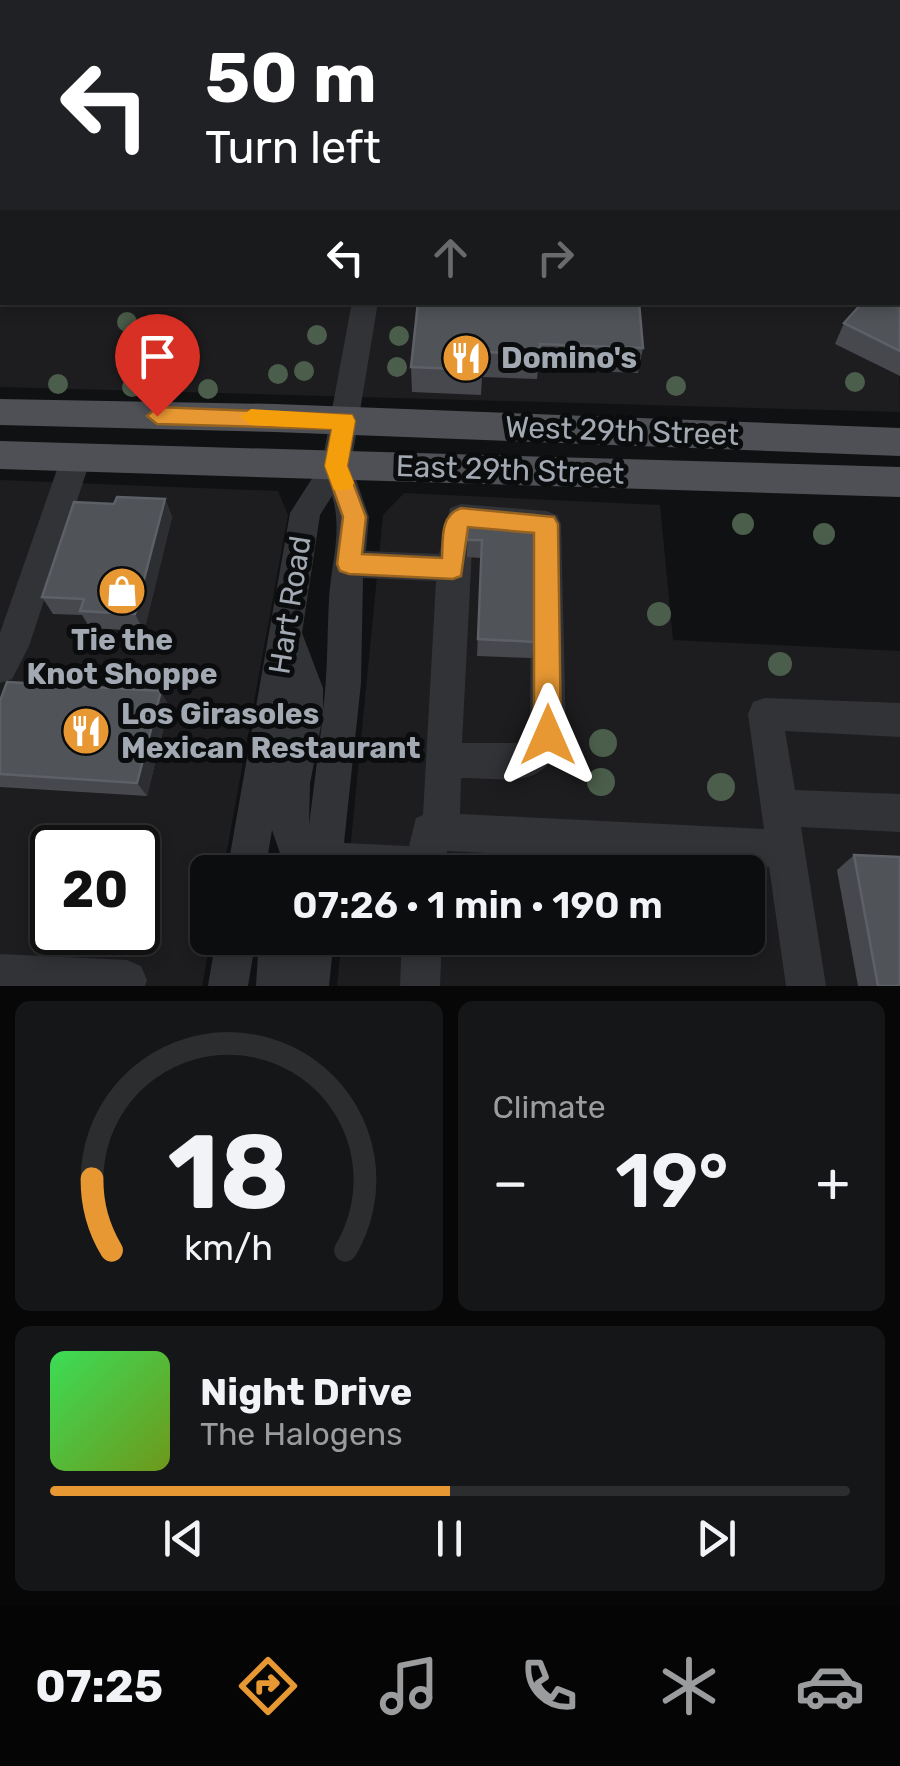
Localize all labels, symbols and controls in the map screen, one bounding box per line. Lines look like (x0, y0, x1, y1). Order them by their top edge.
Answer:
text: 50 m (205, 37, 377, 120)
icon: left (40, 40, 170, 170)
text: Turn left (205, 121, 381, 174)
icon: left (318, 230, 373, 285)
icon: ahead (423, 230, 478, 285)
icon: right (528, 230, 583, 285)
pin (115, 314, 200, 417)
icon: arrive (130, 329, 185, 384)
restaurant icon: Domino's (440, 332, 492, 384)
place label: Domino's (501, 340, 637, 376)
street label: West 29th Street (504, 409, 740, 453)
street label: East 29th Street (395, 448, 625, 492)
street label: Hart Road (261, 533, 319, 677)
shop icon: Tie the Knot Shoppe (96, 565, 148, 617)
place label: Tie the Knot Shoppe (26, 622, 218, 692)
position arrow (496, 683, 600, 787)
place label: Los Girasoles Mexican Restaurant (121, 696, 420, 766)
restaurant icon: Los Girasoles Mexican Restaurant (60, 705, 112, 757)
speed limit sign: 20 (30, 825, 160, 955)
text: 07:26 · 1 min · 190 m (292, 882, 663, 928)
text: Climate (493, 1088, 606, 1126)
text: 18 (168, 1111, 290, 1234)
text: 19° (615, 1137, 729, 1226)
text: − (493, 1150, 528, 1215)
text: + (816, 1150, 850, 1215)
text: km/h (184, 1227, 273, 1269)
text: Night Drive (200, 1369, 412, 1415)
text: The Halogens (200, 1415, 403, 1453)
icon: previous (156, 1511, 211, 1566)
icon: pause (422, 1511, 477, 1566)
icon: next (689, 1511, 744, 1566)
icon: directions (233, 1651, 303, 1721)
icon: music (374, 1651, 444, 1721)
icon: phone (514, 1651, 584, 1721)
icon: climate (654, 1651, 724, 1721)
icon: car (795, 1651, 865, 1721)
text: 07:25 (35, 1660, 163, 1713)

